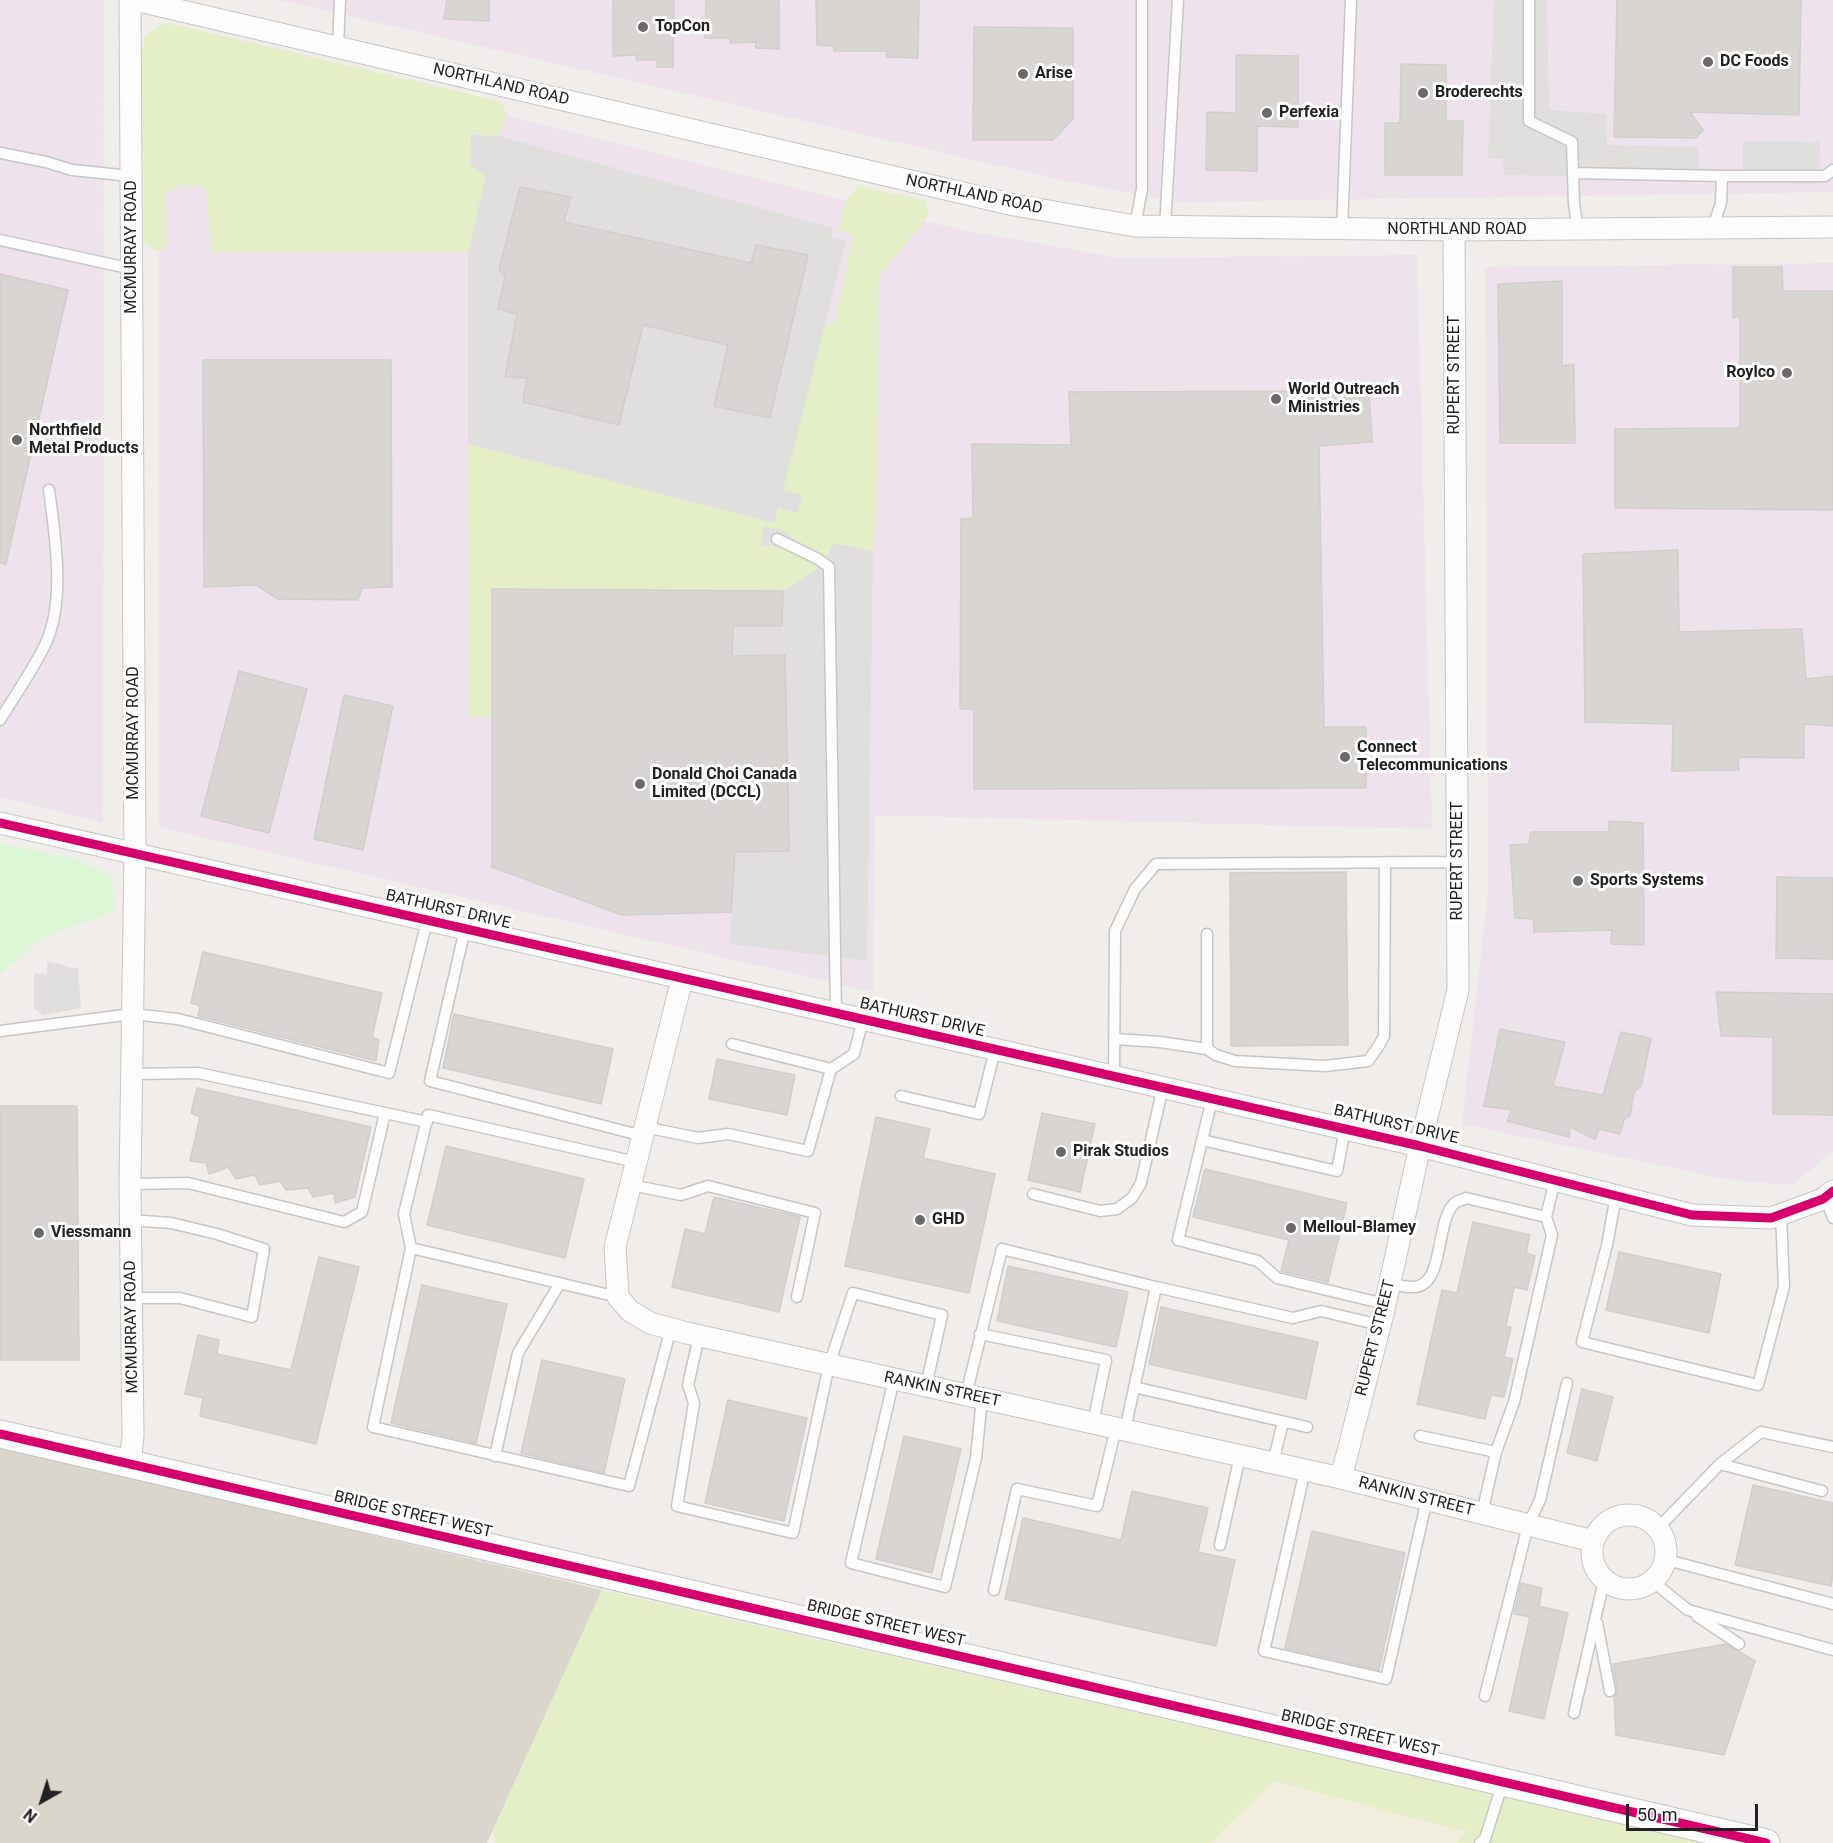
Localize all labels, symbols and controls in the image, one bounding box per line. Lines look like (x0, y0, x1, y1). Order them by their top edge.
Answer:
place label: TopCon (655, 17, 710, 37)
marker: TopCon (636, 20, 650, 34)
place label: DC Foods (1720, 52, 1789, 72)
marker: DC Foods (1701, 55, 1715, 69)
street label: NORTHLAND ROAD (431, 60, 571, 110)
place label: Arise (1035, 64, 1073, 84)
marker: Arise (1016, 67, 1030, 81)
place label: Broderechts (1435, 83, 1523, 103)
marker: Broderechts (1416, 86, 1430, 100)
place label: Perfexia (1279, 103, 1339, 123)
marker: Perfexia (1260, 106, 1274, 120)
street label: NORTHLAND ROAD (904, 171, 1044, 219)
street label: MCMURRAY ROAD (122, 180, 142, 314)
street label: NORTHLAND ROAD (1387, 220, 1527, 240)
street label: RUPERT STREET (1445, 316, 1465, 434)
place label: Roylco (1726, 363, 1775, 383)
marker: Roylco (1780, 366, 1794, 380)
place label: World Outreach Ministries (1288, 380, 1399, 418)
marker: World Outreach Ministries (1269, 392, 1283, 406)
place label: Northfield Metal Products (29, 421, 139, 459)
marker: Northfield Metal Products (10, 433, 24, 447)
street label: MCMURRAY ROAD (124, 666, 144, 800)
place label: Connect Telecommunications (1357, 738, 1508, 776)
marker: Connect Telecommunications (1338, 750, 1352, 764)
place label: Donald Choi Canada Limited (DCCL) (652, 765, 797, 803)
marker: Donald Choi Canada Limited (DCCL) (633, 777, 647, 791)
street label: RUPERT STREET (1448, 802, 1468, 920)
place label: Sports Systems (1590, 871, 1704, 891)
marker: Sports Systems (1571, 874, 1585, 888)
street label: BATHURST DRIVE (384, 886, 512, 934)
street label: BATHURST DRIVE (858, 994, 986, 1042)
street label: BATHURST DRIVE (1332, 1101, 1460, 1149)
place label: Pirak Studios (1073, 1142, 1169, 1162)
marker: Pirak Studios (1054, 1145, 1068, 1159)
place label: GHD (932, 1210, 965, 1230)
marker: GHD (913, 1213, 927, 1227)
place label: Melloul-Blamey (1303, 1218, 1416, 1238)
marker: Melloul-Blamey (1284, 1221, 1298, 1235)
place label: Viessmann (51, 1223, 131, 1243)
marker: Viessmann (32, 1226, 46, 1240)
street label: MCMURRAY ROAD (121, 1260, 143, 1394)
street label: RUPERT STREET (1352, 1278, 1400, 1398)
street label: RANKIN STREET (882, 1368, 1002, 1412)
street label: RANKIN STREET (1356, 1473, 1476, 1521)
street label: BRIDGE STREET WEST (332, 1487, 494, 1543)
street label: BRIDGE STREET WEST (805, 1596, 967, 1652)
street label: BRIDGE STREET WEST (1279, 1706, 1441, 1762)
north arrow (12, 1771, 72, 1831)
scale bar (1629, 1792, 1761, 1830)
text: N (20, 1804, 41, 1826)
text: 50 m (1637, 1804, 1677, 1825)

